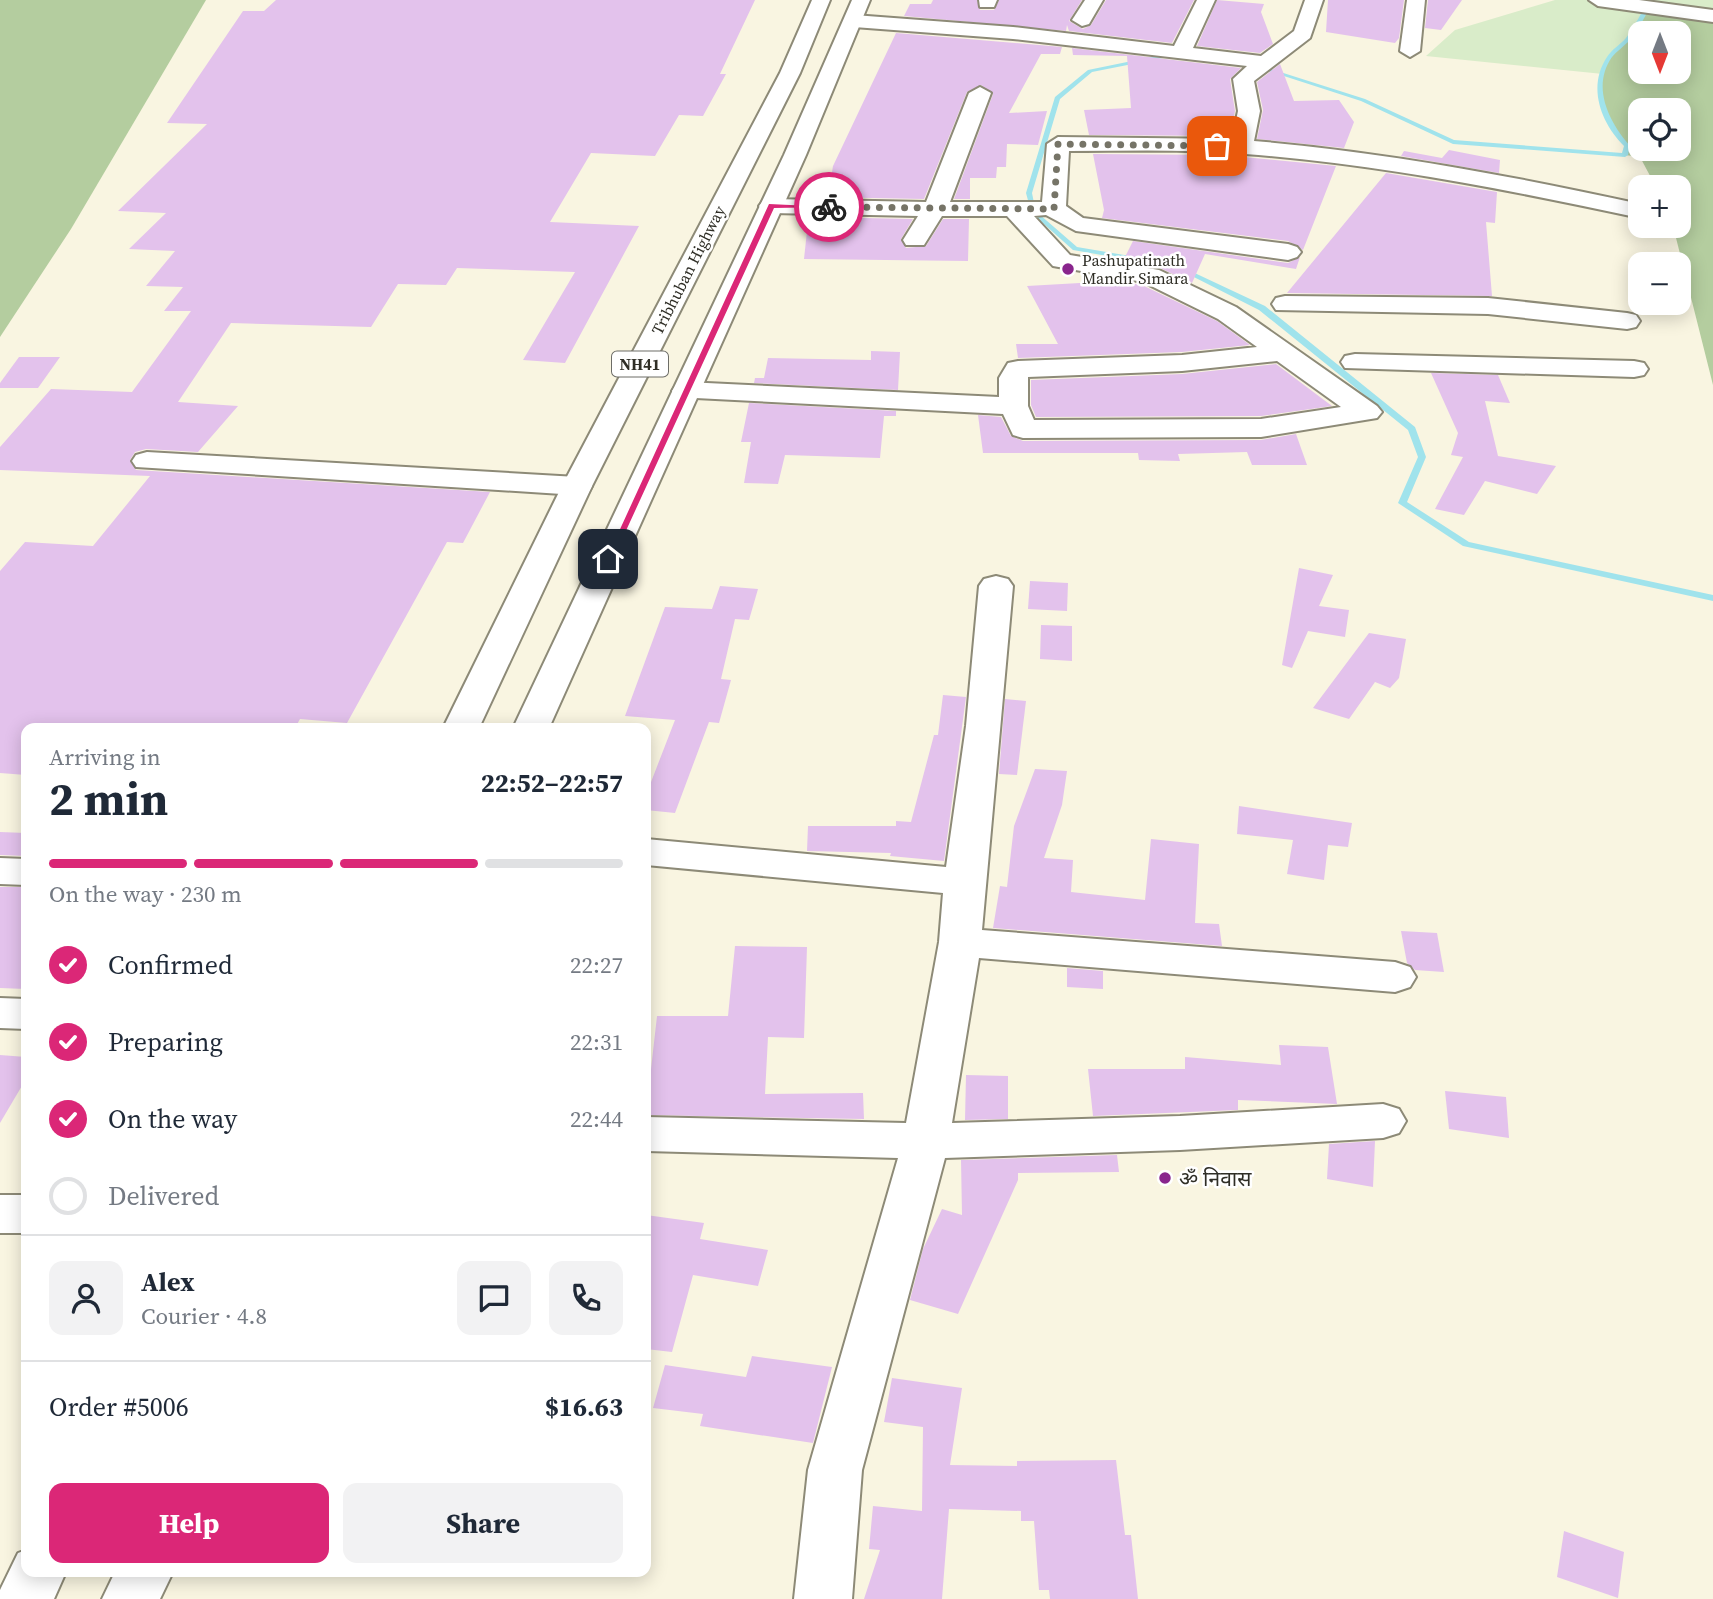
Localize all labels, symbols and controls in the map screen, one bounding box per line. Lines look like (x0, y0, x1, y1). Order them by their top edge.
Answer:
north arrow (1628, 21, 1690, 84)
map controls (1628, 21, 1691, 315)
button: locate (1628, 98, 1691, 161)
pin (1187, 116, 1247, 176)
icon: bag (1198, 127, 1236, 165)
courier (794, 172, 864, 242)
button: + (1628, 175, 1691, 238)
icon: bike (810, 188, 848, 226)
street label: Tribhuban Highway (646, 201, 730, 338)
place label: Pashupatinath Mandir Simara (1082, 249, 1189, 289)
button: − (1628, 252, 1691, 315)
marker: Pashupatinath Mandir Simara (1060, 261, 1076, 277)
road number: NH41 (612, 352, 668, 376)
pin (578, 529, 638, 589)
icon: home (589, 540, 627, 578)
text: Arriving in (49, 741, 161, 773)
text: 22:52–22:57 (481, 765, 623, 801)
text: 2 min (49, 767, 168, 830)
text: On the way · 230 m (49, 878, 242, 910)
icon: check (49, 946, 87, 984)
text: Confirmed (108, 947, 233, 983)
text: 22:27 (570, 949, 623, 981)
icon: check (49, 1023, 87, 1061)
text: Preparing (108, 1024, 223, 1060)
text: 22:31 (570, 1026, 623, 1058)
icon: check (49, 1100, 87, 1138)
text: On the way (108, 1101, 237, 1137)
text: 22:44 (570, 1103, 623, 1135)
place label: ॐ निवास (1179, 1164, 1252, 1193)
marker: ॐ निवास (1157, 1170, 1173, 1186)
text: Delivered (108, 1178, 219, 1214)
button: person (49, 1261, 123, 1335)
button: chat (457, 1261, 531, 1335)
button: phone (549, 1261, 623, 1335)
text: Alex (141, 1264, 195, 1300)
text: Courier · 4.8 (141, 1300, 267, 1332)
text: Order #5006 (49, 1389, 189, 1425)
text: $16.63 (545, 1389, 623, 1425)
button: Help (49, 1483, 329, 1563)
button: Share (343, 1483, 623, 1563)

